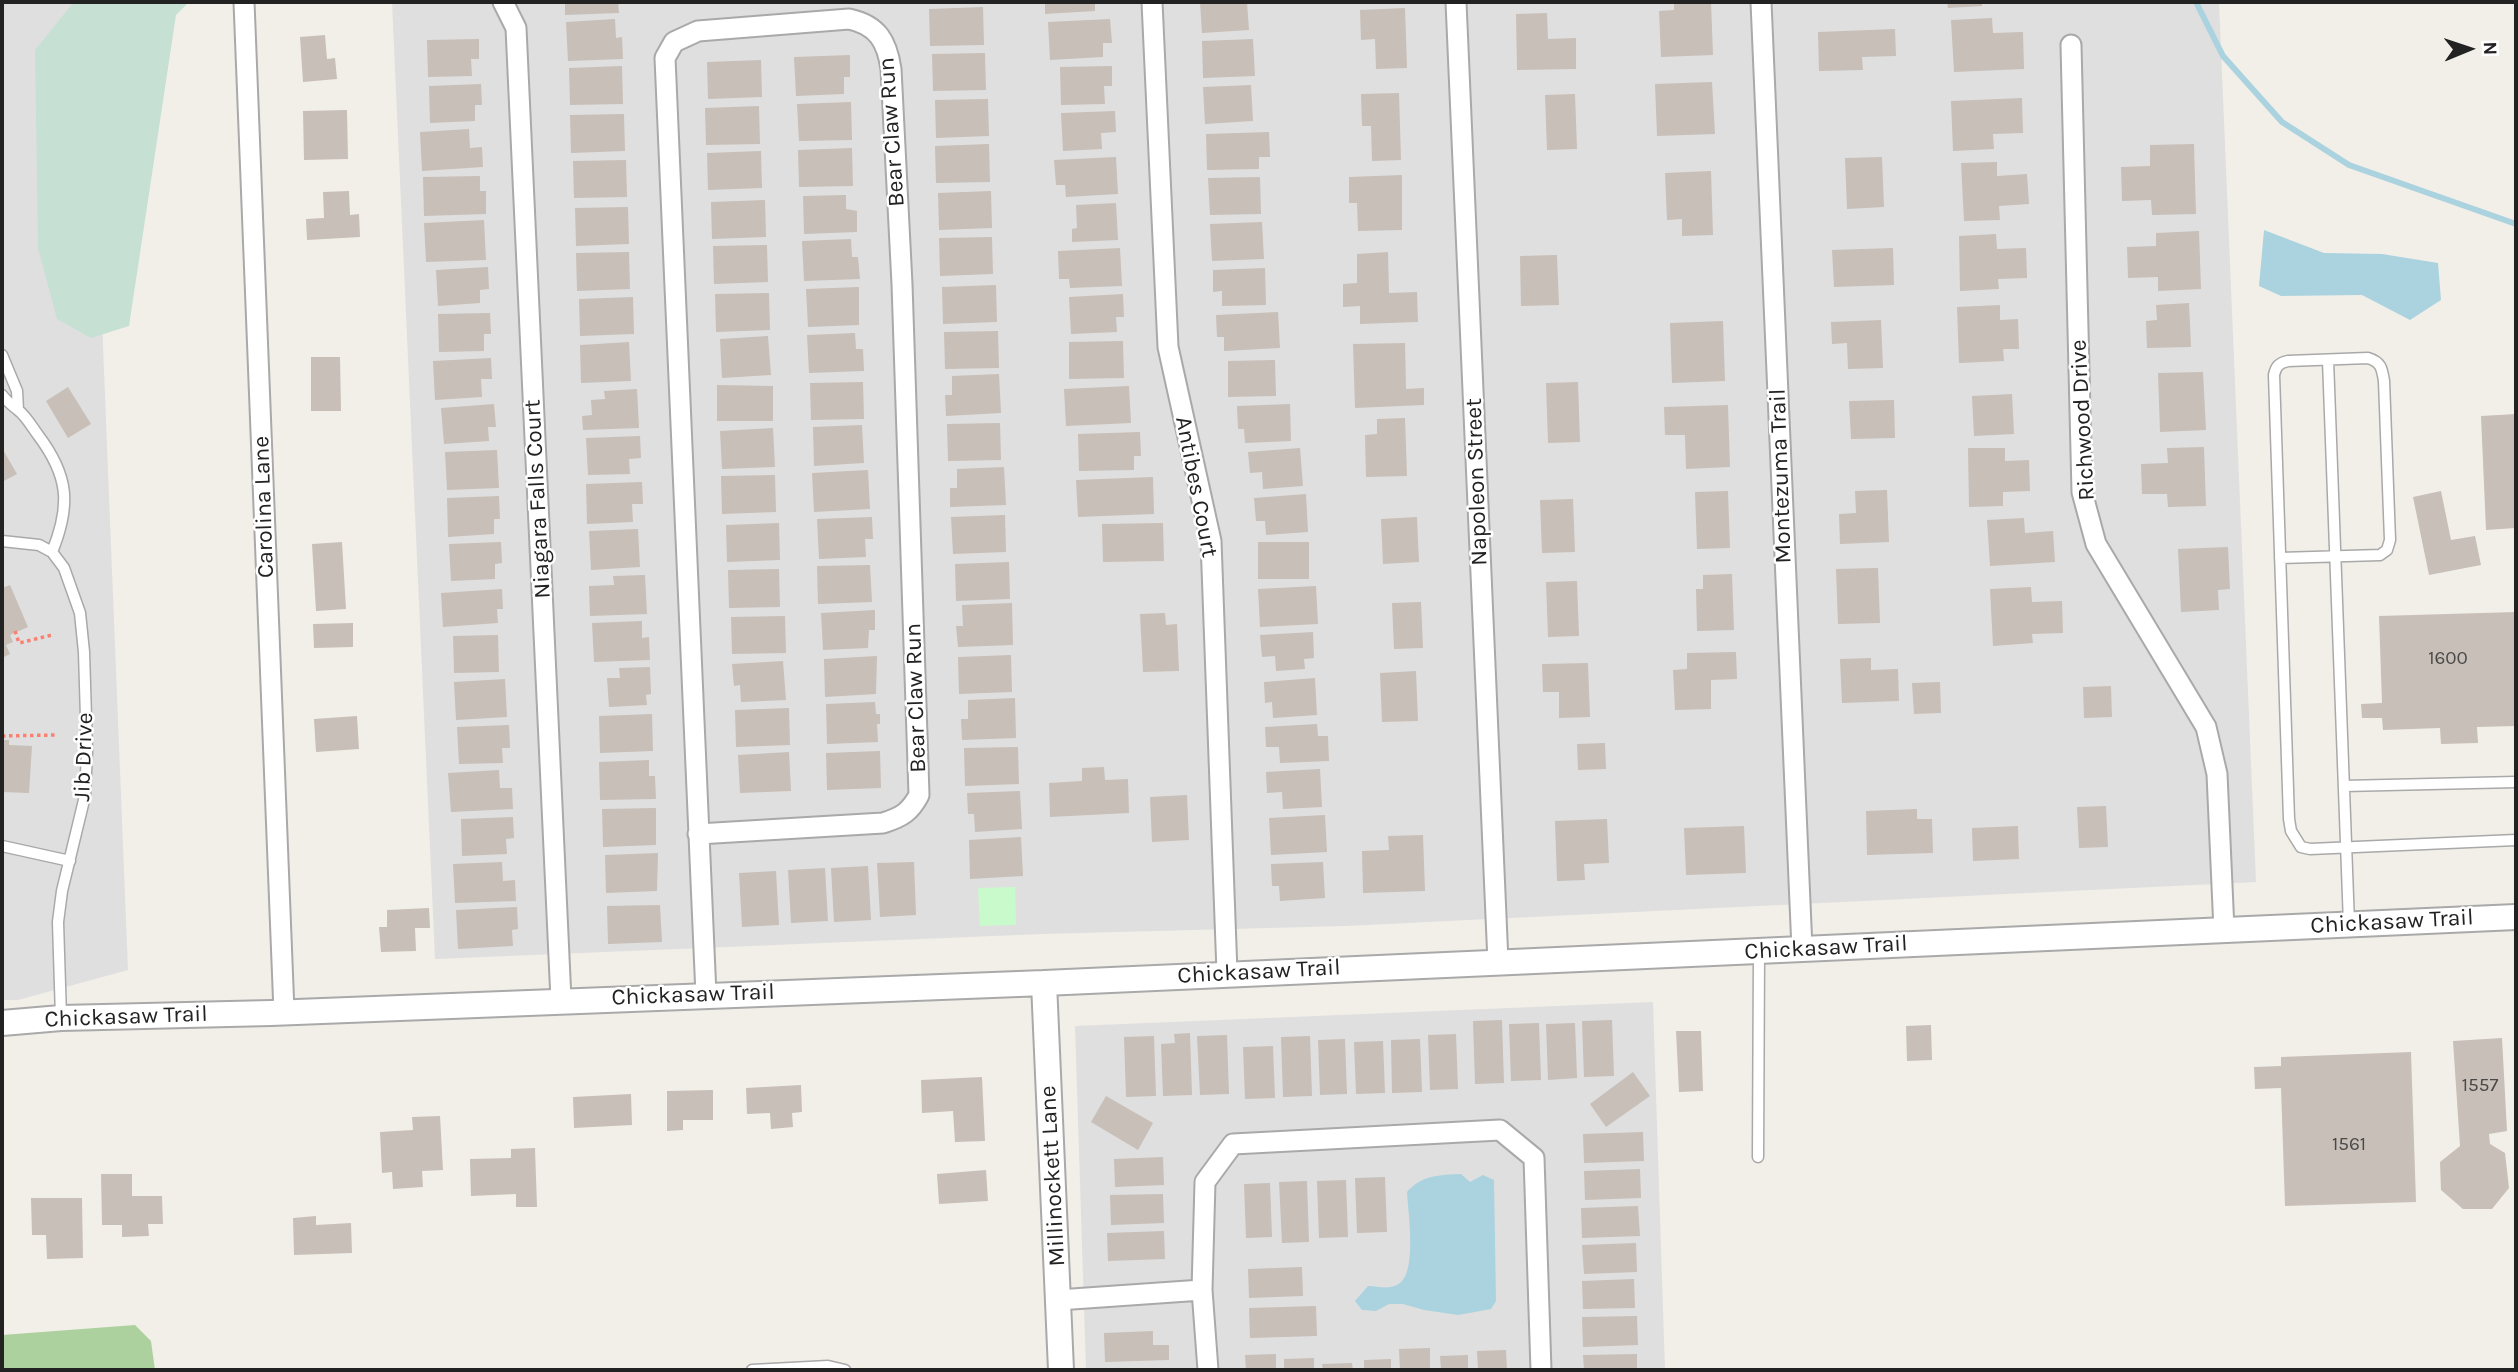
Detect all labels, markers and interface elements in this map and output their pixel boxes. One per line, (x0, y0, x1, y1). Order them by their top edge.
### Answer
north arrow (2434, 14, 2504, 84)
text: N (2479, 41, 2501, 55)
street label: Bear Claw Run (873, 56, 911, 208)
street label: Richwood Drive (2065, 339, 2101, 501)
street label: Montezuma Trail (1764, 388, 1798, 564)
street label: Napoleon Street (1460, 398, 1494, 566)
street label: Niagara Falls Court (519, 399, 557, 599)
street label: Antibes Court (1169, 414, 1223, 560)
street label: Carolina Lane (248, 436, 280, 578)
street label: Bear Claw Run (900, 623, 932, 773)
house number: 1600 (2428, 648, 2468, 670)
street label: Jib Drive (69, 712, 99, 802)
street label: Chickasaw Trail (2310, 904, 2474, 940)
street label: Chickasaw Trail (1744, 930, 1908, 966)
street label: Chickasaw Trail (1177, 954, 1341, 990)
street label: Chickasaw Trail (611, 978, 775, 1012)
street label: Chickasaw Trail (44, 1000, 208, 1034)
house number: 1557 (2462, 1075, 2498, 1097)
street label: Millinockett Lane (1034, 1085, 1072, 1267)
house number: 1561 (2332, 1134, 2366, 1156)

